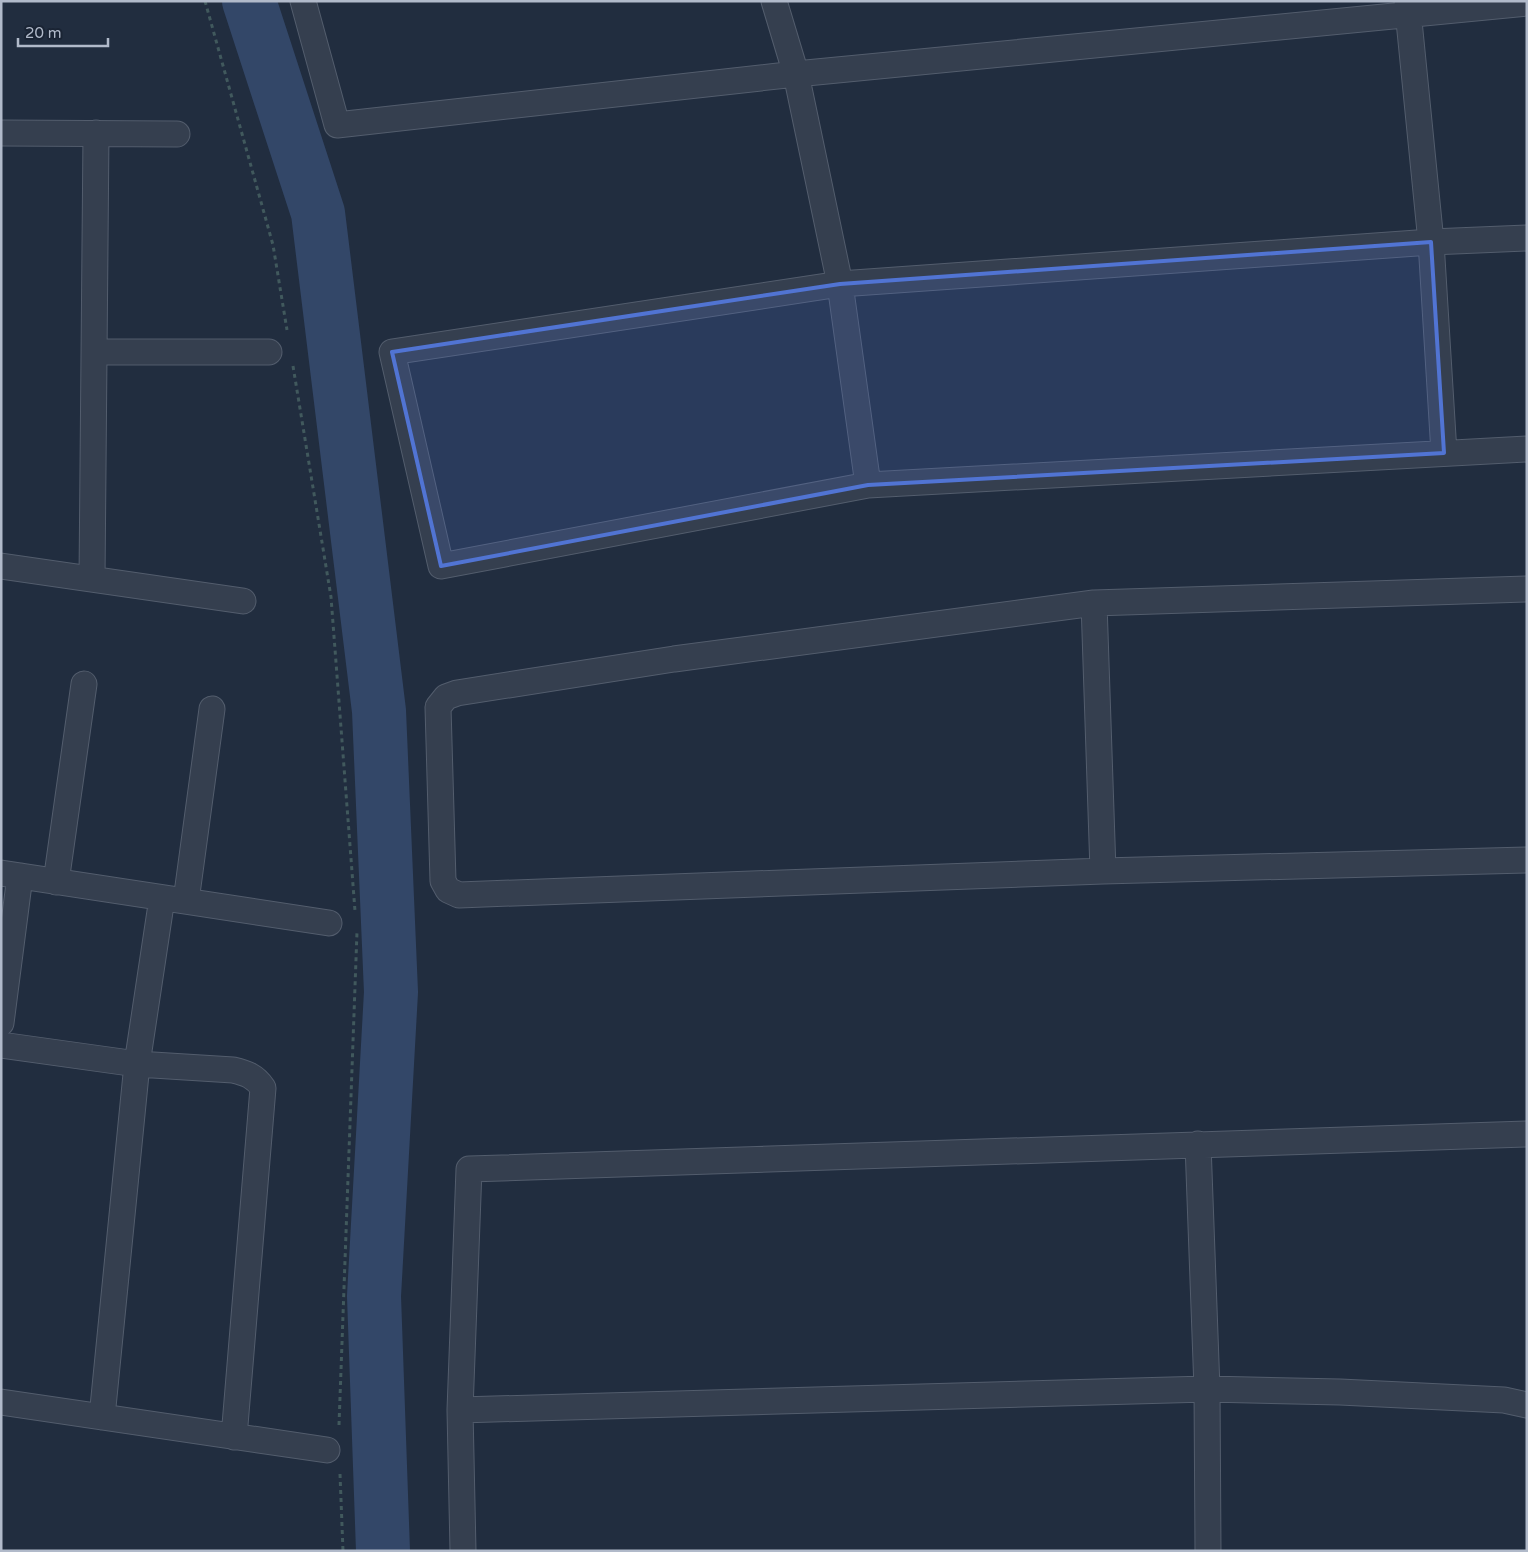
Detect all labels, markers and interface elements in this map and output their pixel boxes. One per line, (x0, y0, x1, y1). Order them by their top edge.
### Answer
scale bar (18, 15, 108, 47)
text: 20 m (25, 24, 62, 42)

